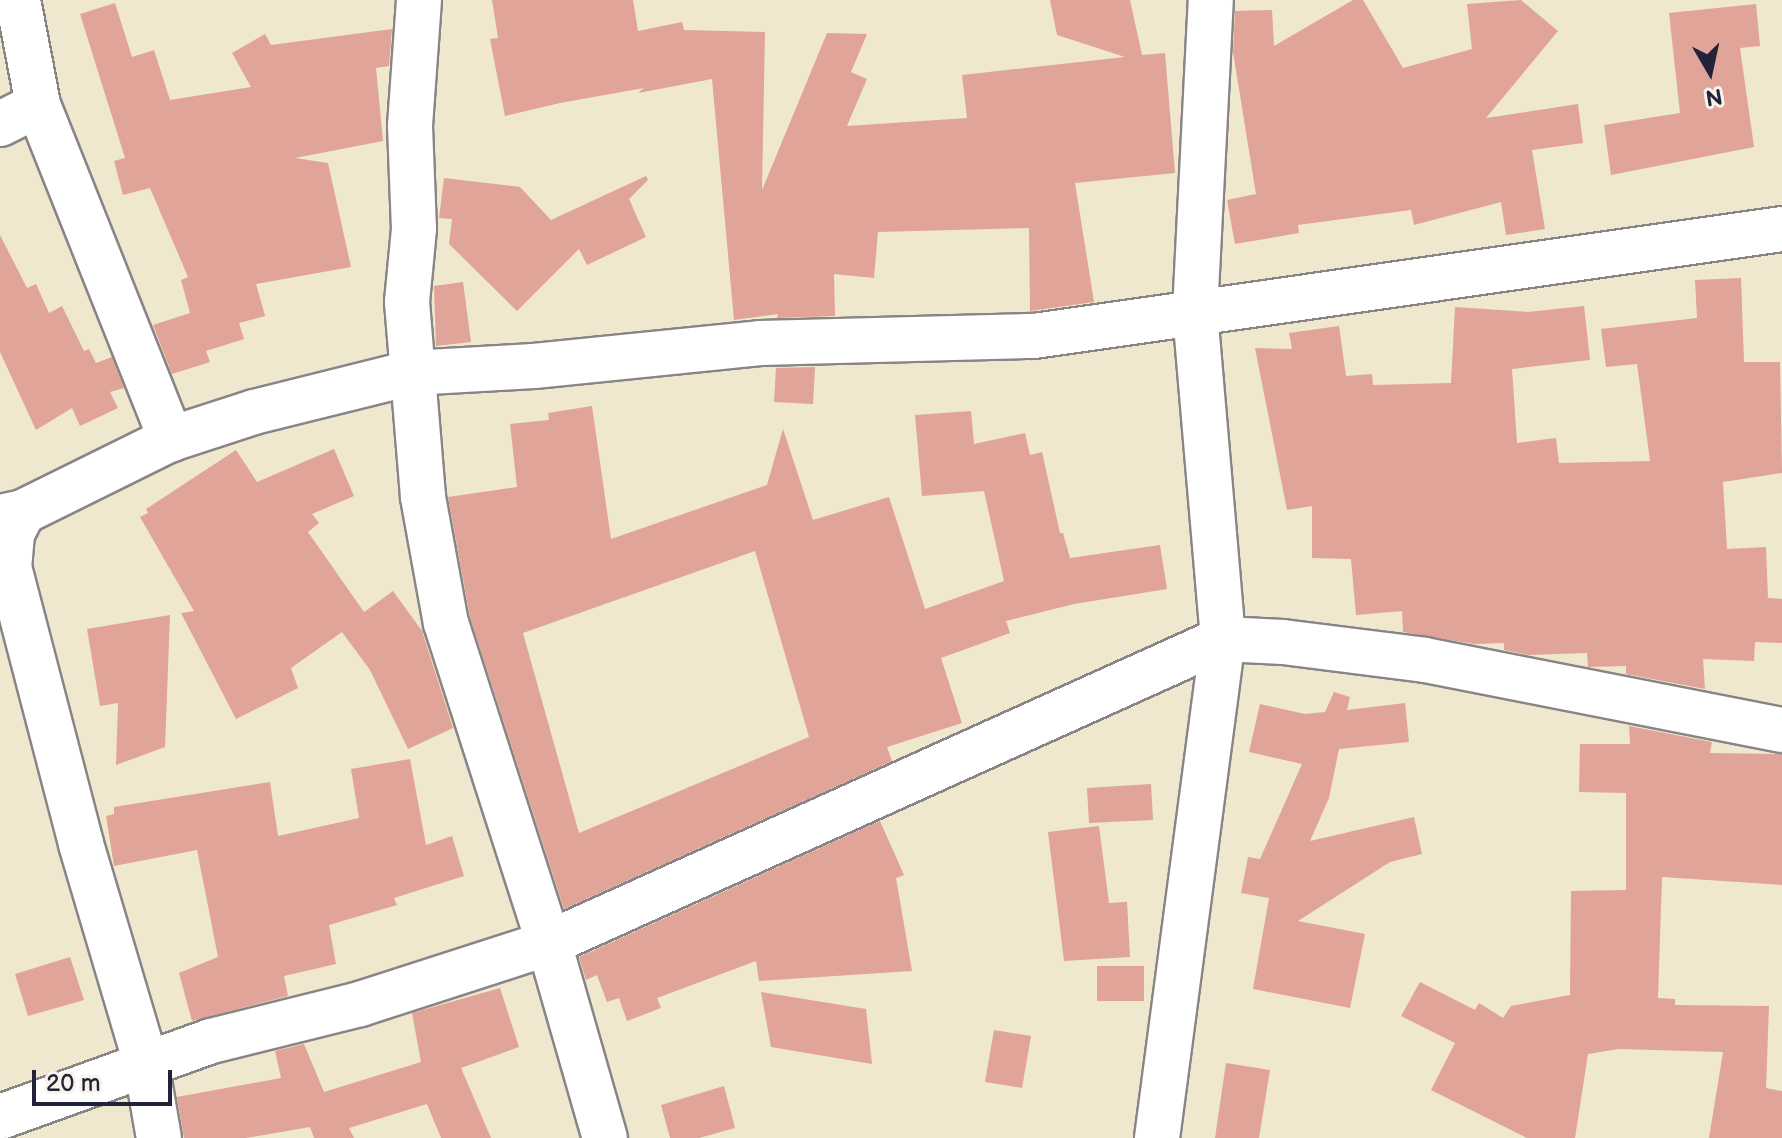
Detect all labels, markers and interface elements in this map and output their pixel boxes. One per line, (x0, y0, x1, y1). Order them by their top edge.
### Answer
north arrow (1670, 32, 1750, 112)
text: N (1704, 82, 1724, 111)
scale bar (36, 1054, 176, 1104)
text: 20 m (46, 1069, 101, 1098)

